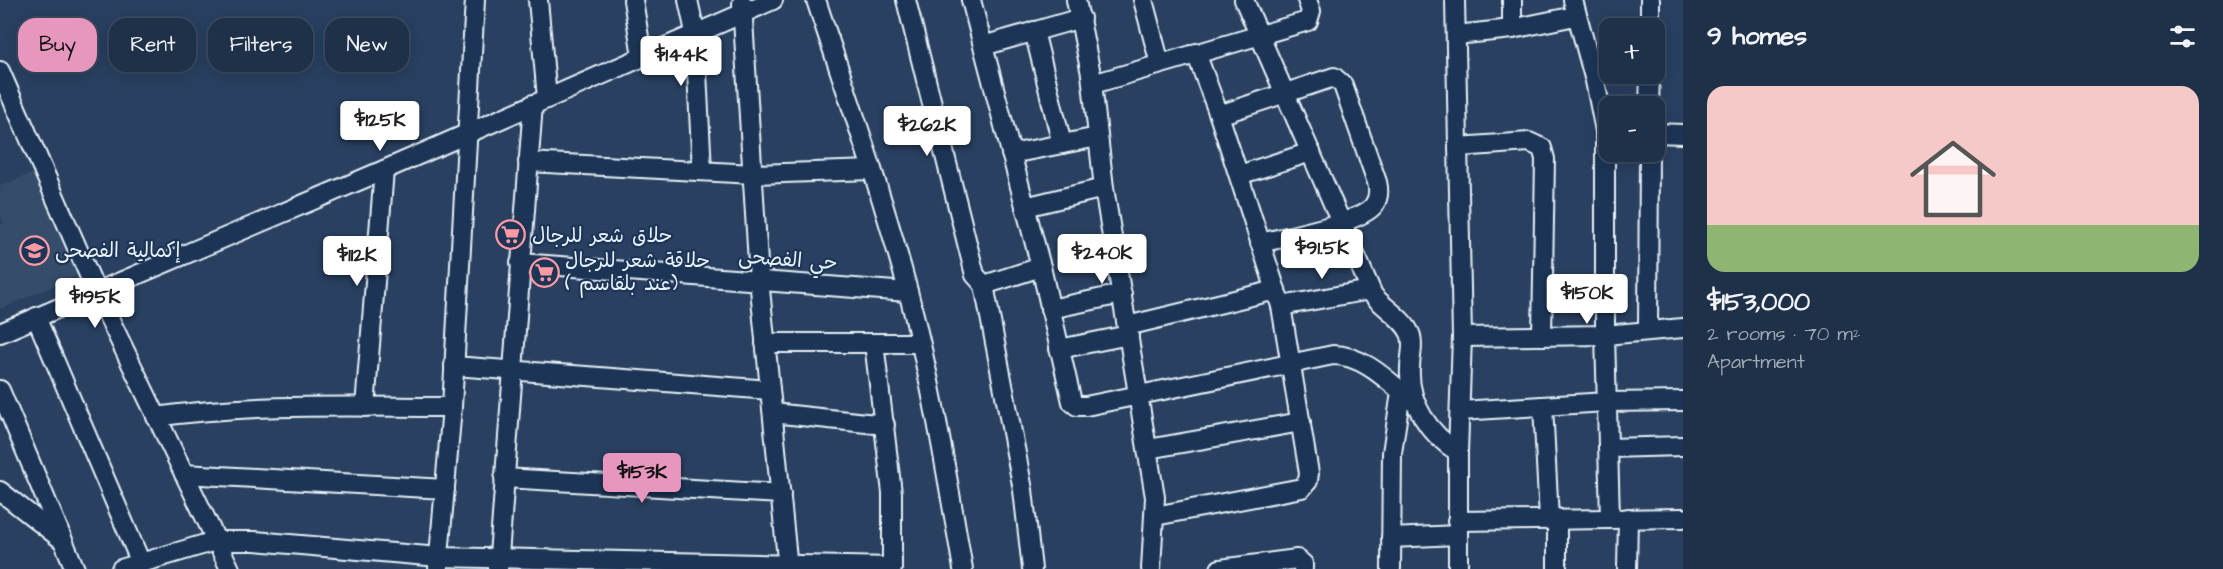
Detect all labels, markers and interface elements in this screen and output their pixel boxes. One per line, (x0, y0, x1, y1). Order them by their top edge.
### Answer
chip: Buy (18, 18, 97, 72)
chip: Rent (109, 18, 196, 72)
chip: Filters (208, 18, 313, 72)
chip: New (325, 18, 409, 72)
map controls (1599, 18, 1665, 162)
button: + (1599, 18, 1665, 84)
text: 9 homes (1707, 18, 1807, 54)
icon: filters (2166, 20, 2199, 53)
pin: $144K (639, 36, 723, 87)
text: $144K (654, 41, 708, 69)
button: − (1599, 96, 1665, 162)
pin: $125K (338, 101, 422, 152)
text: $125K (354, 106, 406, 134)
pin: $262K (885, 106, 969, 157)
text: $262K (898, 111, 956, 139)
icon: home (1899, 125, 2007, 233)
supermarket icon: حلاق شعر للرجال (495, 219, 527, 251)
place label: حلاق شعر للرجال (532, 222, 672, 250)
pin: $91.5K (1273, 229, 1371, 280)
school or university icon: إكمالية الفصحى (18, 234, 50, 266)
pin: $240K (1060, 234, 1144, 285)
text: $91.5K (1295, 234, 1349, 262)
pin: $112K (315, 236, 399, 287)
place label: إكمالية الفصحى (55, 237, 181, 265)
text: $240K (1072, 239, 1132, 267)
text: $112K (337, 241, 377, 269)
street label: حي الفصحى (737, 243, 839, 280)
place label: حلاقة شعر للرجال ( عند بلقاسم) (565, 247, 710, 298)
supermarket icon: حلاقة شعر للرجال ( عند بلقاسم) (528, 256, 560, 288)
pin: $150K (1545, 274, 1629, 325)
pin: $195K (53, 278, 137, 329)
text: $150K (1561, 279, 1613, 307)
text: $195K (69, 283, 121, 311)
text: $153,000 (1707, 284, 1810, 320)
text: 2 rooms · 70 m² (1707, 320, 1860, 348)
text: Apartment (1707, 348, 1805, 376)
pin: $153K (600, 453, 684, 504)
text: $153K (617, 458, 667, 486)

